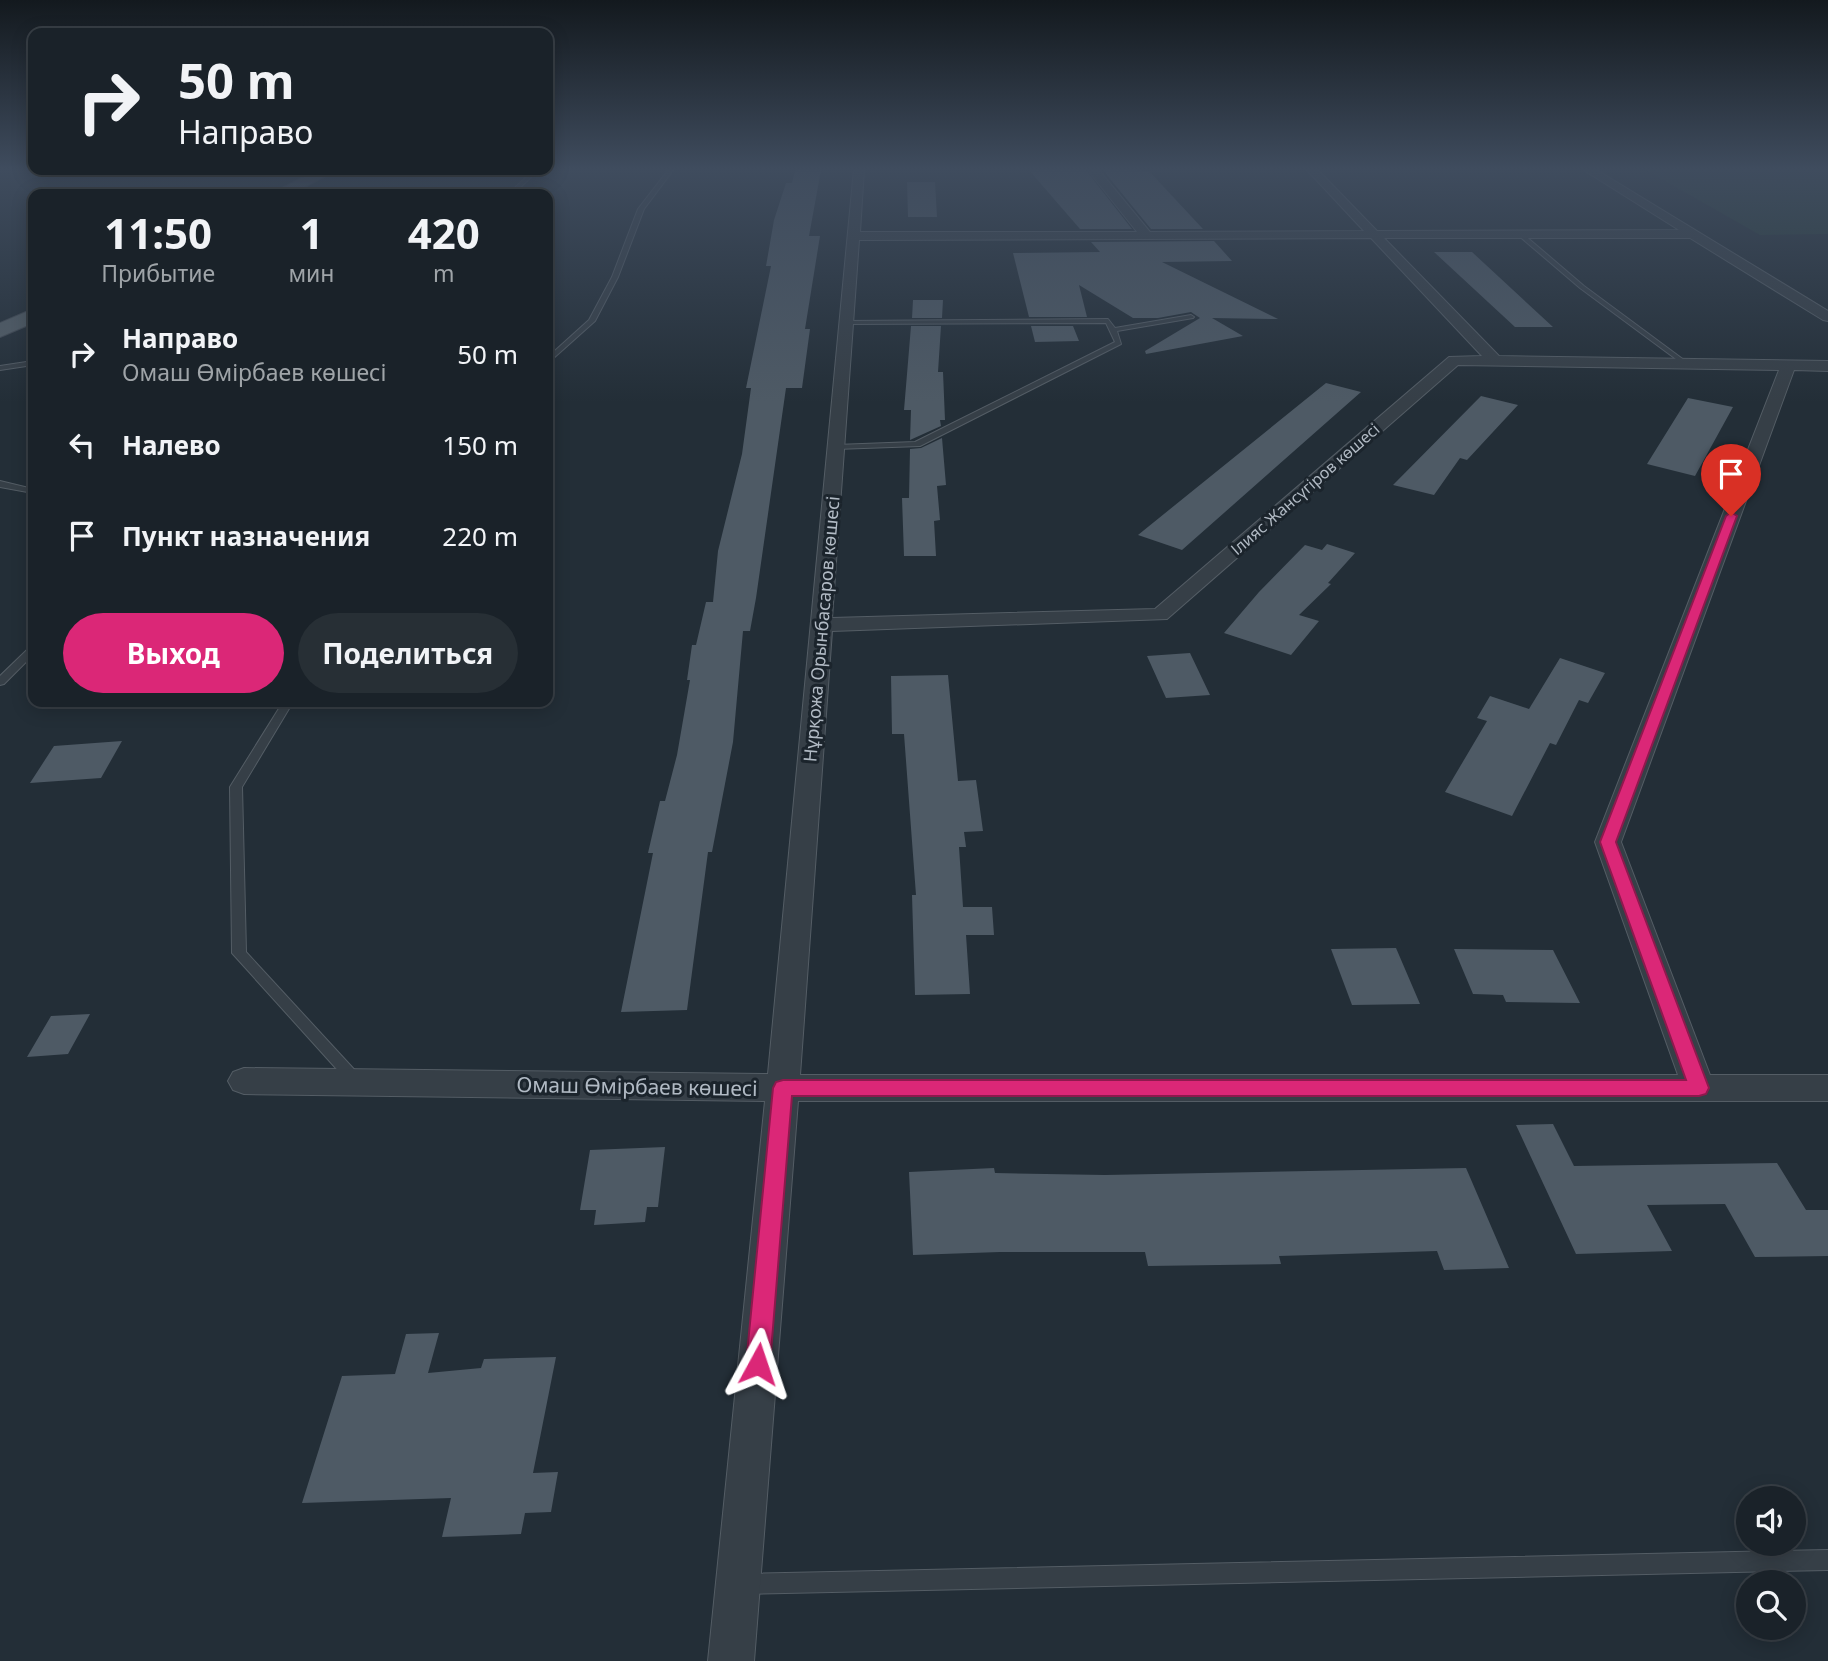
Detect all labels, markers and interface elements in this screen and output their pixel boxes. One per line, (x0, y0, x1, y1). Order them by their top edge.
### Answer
text: 50 m (178, 47, 295, 113)
icon: right (63, 56, 154, 147)
text: Направо (178, 110, 313, 153)
text: 11:50 (104, 204, 212, 261)
text: 1 (299, 204, 323, 261)
text: 420 (408, 204, 480, 261)
text: Прибытие (101, 257, 215, 289)
text: мин (288, 257, 334, 289)
text: m (433, 257, 455, 289)
text: Направо (122, 320, 238, 356)
icon: right (63, 335, 101, 373)
text: 50 m (457, 336, 518, 372)
text: Омаш Өмірбаев көшесі (122, 356, 386, 388)
street label: Ілияс Жансүгіров көшесі (1226, 418, 1384, 560)
icon: left (63, 426, 101, 464)
text: Налево (122, 427, 221, 463)
text: 150 m (442, 427, 518, 463)
pin (1701, 444, 1761, 516)
icon: arrive (1712, 455, 1750, 493)
street label: Нұрқожа Орынбасаров көшесі (797, 495, 845, 763)
icon: arrive (63, 517, 101, 555)
text: Пункт назначения (122, 518, 370, 554)
text: 220 m (442, 518, 518, 554)
button: Выход (63, 613, 284, 693)
button: Поделиться (298, 613, 518, 693)
street label: Омаш Өмірбаев көшесі (516, 1070, 758, 1102)
position arrow (721, 1327, 795, 1401)
map controls (1736, 1486, 1806, 1640)
button: sound (1736, 1486, 1806, 1556)
button: search (1736, 1570, 1806, 1640)

